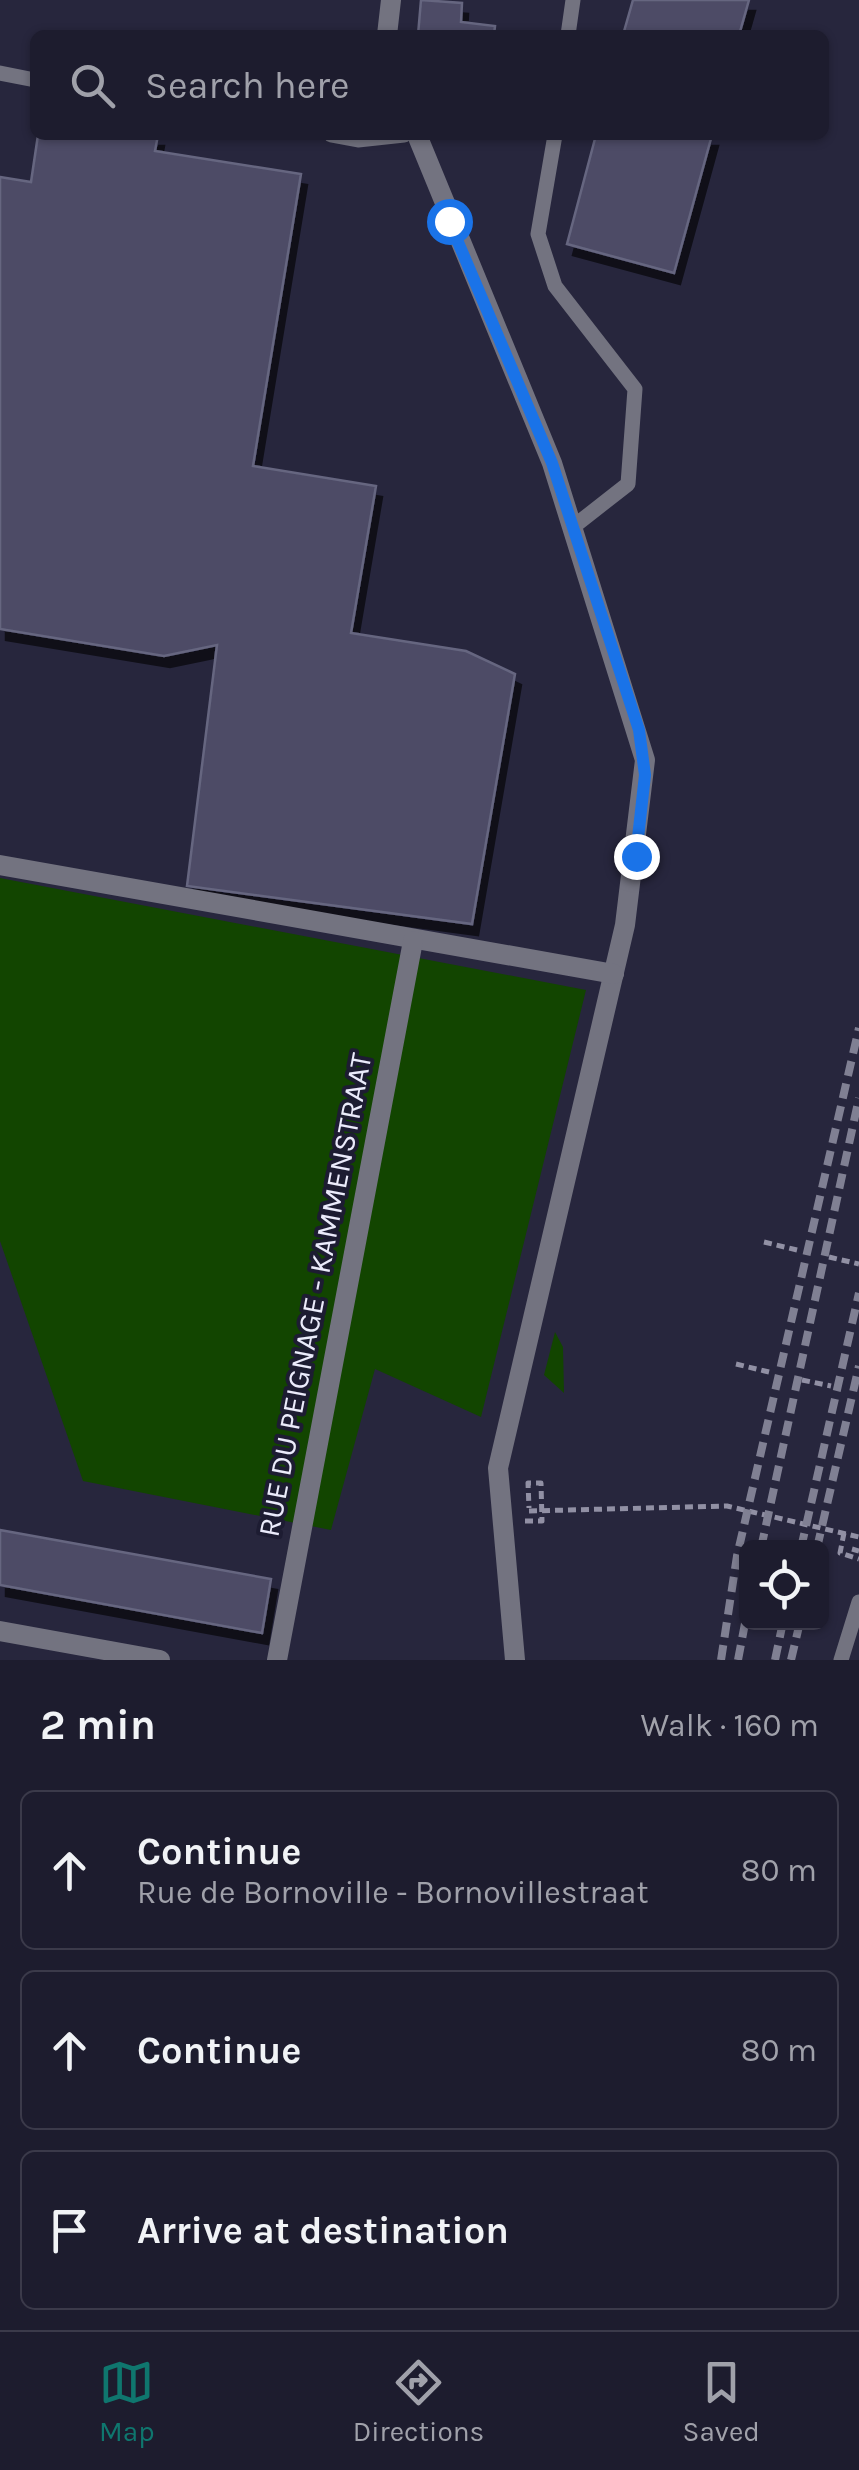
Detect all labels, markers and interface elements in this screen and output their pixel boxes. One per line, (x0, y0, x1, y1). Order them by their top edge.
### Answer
search box (30, 30, 829, 140)
icon: search (65, 58, 120, 113)
text: Search here (145, 63, 349, 108)
route start (427, 199, 473, 245)
route end (614, 834, 660, 880)
street label: RUE DU PEIGNAGE - KAMMENSTRAAT (250, 1050, 380, 1540)
map controls (739, 1540, 829, 1630)
button: locate (739, 1540, 829, 1630)
text: 2 min (40, 1700, 156, 1750)
text: Walk · 160 m (640, 1707, 819, 1744)
text: Continue (137, 1829, 301, 1874)
icon: ahead (42, 1843, 97, 1898)
text: 80 m (741, 1852, 817, 1889)
text: Rue de Bornoville - Bornovillestraat (137, 1874, 648, 1911)
icon: ahead (42, 2023, 97, 2078)
text: Continue (137, 2028, 301, 2073)
text: 80 m (741, 2032, 817, 2069)
icon: arrive (42, 2203, 97, 2258)
text: Arrive at destination (137, 2208, 509, 2253)
tab: Map (99, 2355, 155, 2448)
tab: Directions (353, 2355, 484, 2448)
tab: Saved (682, 2355, 760, 2448)

